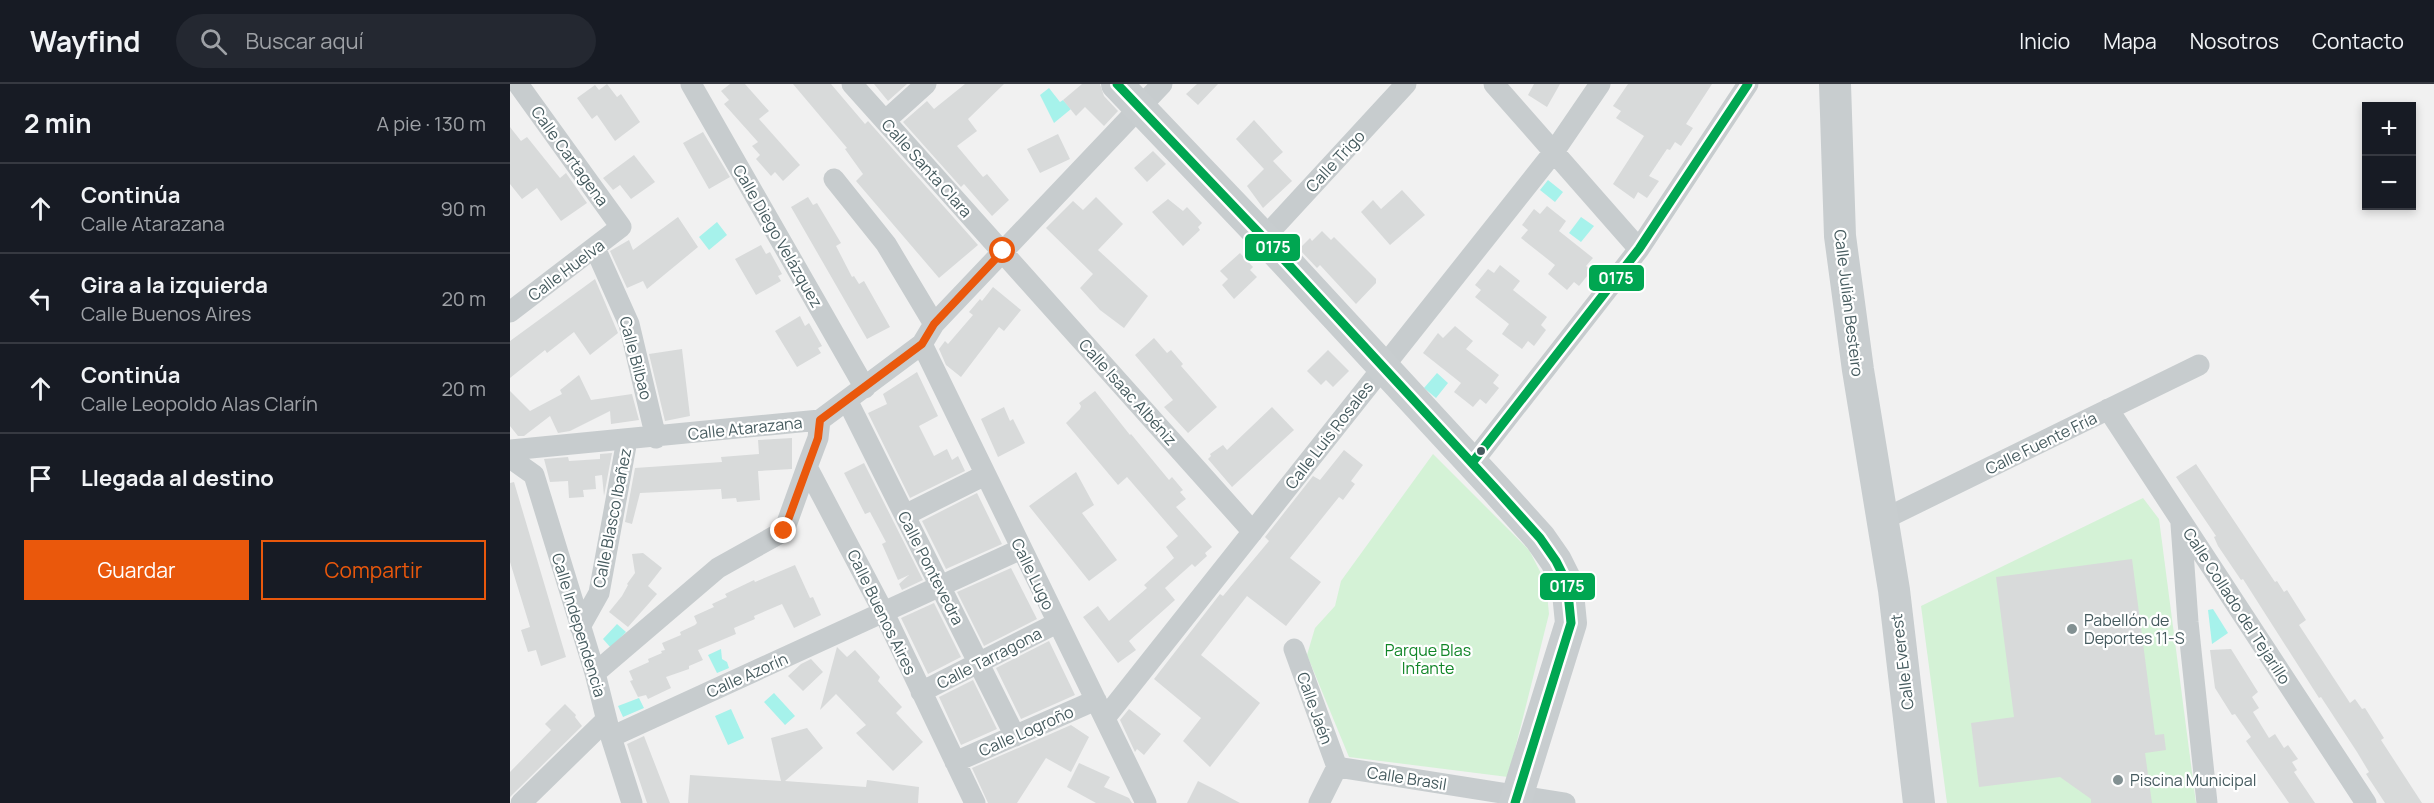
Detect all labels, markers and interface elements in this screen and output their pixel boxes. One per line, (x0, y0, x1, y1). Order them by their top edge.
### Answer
search box (176, 14, 596, 68)
text: Wayfind (30, 22, 140, 60)
icon: search (197, 25, 230, 58)
text: Buscar aquí (245, 26, 364, 56)
text: Inicio (2019, 27, 2070, 55)
text: Mapa (2103, 27, 2157, 55)
text: Nosotros (2190, 27, 2279, 55)
text: Contacto (2312, 27, 2404, 55)
street label: Calle Cartagena (526, 101, 614, 211)
map controls (2362, 102, 2416, 210)
button: + (2362, 102, 2416, 156)
text: 2 min (24, 105, 92, 141)
text: A pie · 130 m (377, 110, 486, 137)
street label: Calle Santa Clara (877, 114, 977, 222)
street label: Calle Trigo (1301, 125, 1369, 197)
button: − (2362, 156, 2416, 210)
street label: Calle Diego Velázquez (728, 160, 828, 312)
text: Continúa (81, 180, 181, 210)
icon: ahead (24, 192, 57, 225)
text: 90 m (440, 195, 486, 222)
text: Calle Atarazana (81, 210, 225, 237)
street label: Calle Julián Besteiro (1829, 228, 1869, 378)
line badge: 0175 (1244, 233, 1301, 262)
street label: Calle Huelva (523, 234, 609, 306)
text: 0175 (1255, 236, 1291, 258)
route start (989, 237, 1015, 263)
line badge: 0175 (1588, 264, 1645, 292)
text: 0175 (1598, 267, 1634, 289)
text: Gira a la izquierda (81, 270, 268, 300)
icon: left (24, 282, 57, 315)
text: 20 m (441, 285, 486, 312)
text: Calle Buenos Aires (81, 300, 252, 327)
street label: Calle Bilbao (614, 314, 658, 402)
street label: Calle Isaac Albéniz (1074, 334, 1182, 450)
text: Continúa (81, 360, 181, 390)
icon: ahead (24, 372, 57, 405)
text: 20 m (441, 375, 486, 402)
street label: Calle Luis Rosales (1280, 376, 1378, 494)
text: Calle Leopoldo Alas Clarín (81, 390, 318, 417)
street label: Calle Fuente Fría (1982, 406, 2100, 480)
street label: Calle Atarazana (687, 411, 803, 445)
unlabelled marker (1475, 445, 1487, 457)
street label: Calle Blasco Ibañez (588, 446, 636, 590)
icon: arrive (24, 462, 57, 495)
text: Llegada al destino (81, 463, 274, 493)
street label: Calle Pontevedra (893, 507, 969, 629)
route end (770, 517, 796, 543)
street label: Calle Collado del Tejarillo (2178, 523, 2296, 689)
street label: Calle Lugo (1006, 535, 1060, 613)
button: Guardar (24, 540, 249, 600)
button: Compartir (261, 540, 486, 600)
street label: Calle Buenos Aires (842, 546, 922, 678)
street label: Calle Independencia (547, 550, 611, 700)
line badge: 0175 (1539, 572, 1596, 601)
text: 0175 (1549, 575, 1585, 597)
place label: Pabellón de Deportes 11-S (2084, 609, 2185, 649)
street label: Calle Everest (1885, 613, 1919, 711)
street label: Calle Tarragona (933, 622, 1045, 694)
marker: Pabellón de Deportes 11-S (2065, 622, 2079, 636)
park label: Parque Blas Infante (1385, 639, 1471, 679)
street label: Calle Azorín (703, 647, 791, 703)
street label: Calle Jaén (1292, 669, 1338, 747)
street label: Calle Logroño (975, 700, 1077, 762)
street label: Calle Brasil (1366, 761, 1448, 795)
place label: Piscina Municipal (2130, 769, 2256, 791)
marker: Piscina Municipal (2111, 773, 2125, 787)

